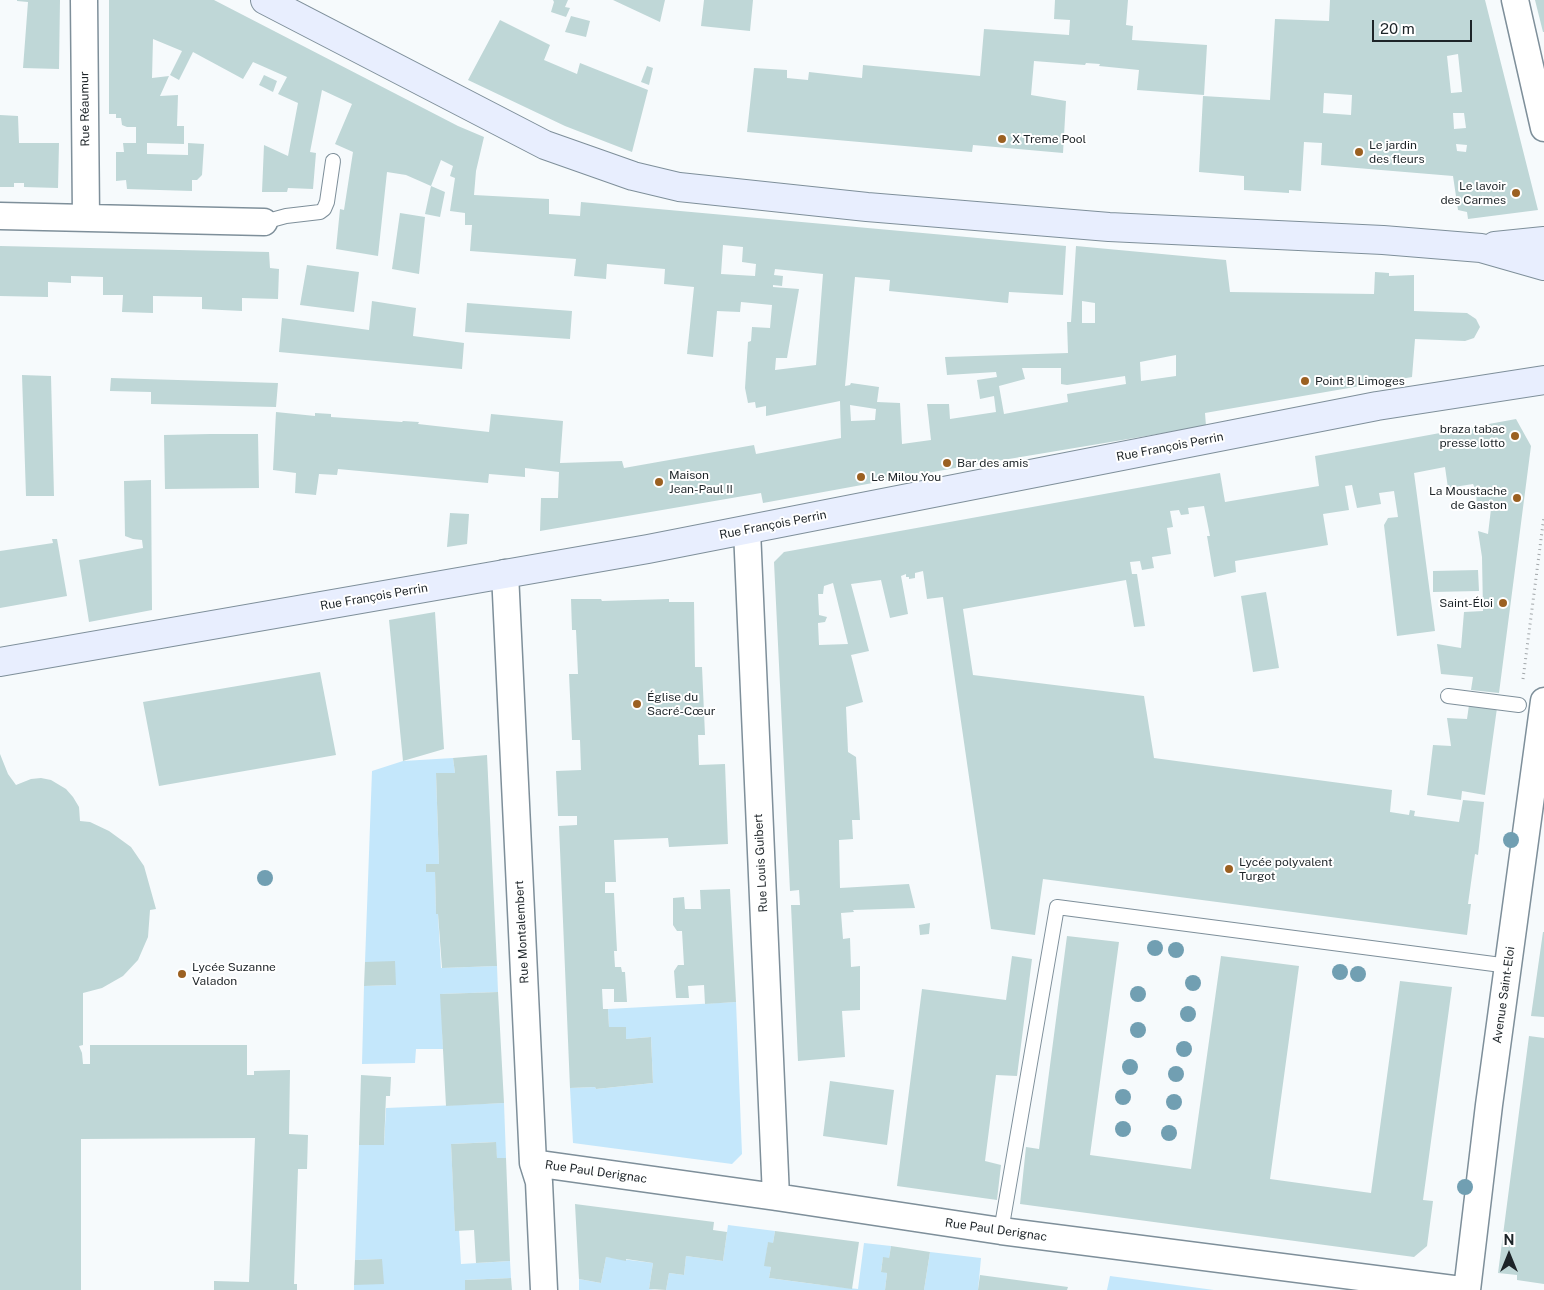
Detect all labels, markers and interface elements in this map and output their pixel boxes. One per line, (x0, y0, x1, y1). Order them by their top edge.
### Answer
scale bar (1374, 10, 1474, 42)
text: 20 m (1380, 20, 1415, 37)
street label: Rue Réaumur (77, 71, 93, 147)
place label: X Treme Pool (1012, 132, 1086, 146)
marker: X Treme Pool (996, 133, 1008, 145)
place label: Le jardin des fleurs (1369, 138, 1425, 166)
marker: Le jardin des fleurs (1353, 146, 1365, 158)
place label: Le lavoir des Carmes (1440, 179, 1506, 207)
marker: Le lavoir des Carmes (1510, 187, 1522, 199)
place label: Point B Limoges (1315, 374, 1405, 388)
marker: Point B Limoges (1299, 375, 1311, 387)
place label: braza tabac presse lotto (1439, 422, 1505, 450)
street label: Rue François Perrin (1115, 430, 1225, 464)
marker: braza tabac presse lotto (1509, 430, 1521, 442)
place label: Bar des amis (957, 456, 1028, 470)
marker: Bar des amis (941, 457, 953, 469)
place label: Maison Jean-Paul II (669, 468, 733, 496)
place label: Le Milou You (871, 470, 941, 484)
marker: Le Milou You (855, 471, 867, 483)
marker: Maison Jean-Paul II (653, 476, 665, 488)
place label: La Moustache de Gaston (1429, 484, 1507, 512)
marker: La Moustache de Gaston (1511, 492, 1523, 504)
street label: Rue François Perrin (718, 508, 828, 542)
street label: Rue François Perrin (319, 580, 429, 614)
place label: Saint-Éloi (1439, 596, 1493, 610)
marker: Saint-Éloi (1497, 597, 1509, 609)
place label: Église du Sacré-Cœur (647, 690, 715, 718)
marker: Église du Sacré-Cœur (631, 698, 643, 710)
street label: Rue Louis Guibert (751, 813, 771, 913)
place label: Lycée polyvalent Turgot (1239, 855, 1333, 883)
marker: Lycée polyvalent Turgot (1223, 863, 1235, 875)
street label: Rue Montalembert (512, 880, 532, 984)
street label: Avenue Saint-Eloi (1490, 946, 1518, 1044)
place label: Lycée Suzanne Valadon (192, 960, 276, 988)
marker: Lycée Suzanne Valadon (176, 968, 188, 980)
street label: Rue Paul Derignac (544, 1158, 648, 1186)
street label: Rue Paul Derignac (944, 1216, 1048, 1244)
north arrow (1484, 1230, 1534, 1280)
text: N (1504, 1232, 1514, 1248)

